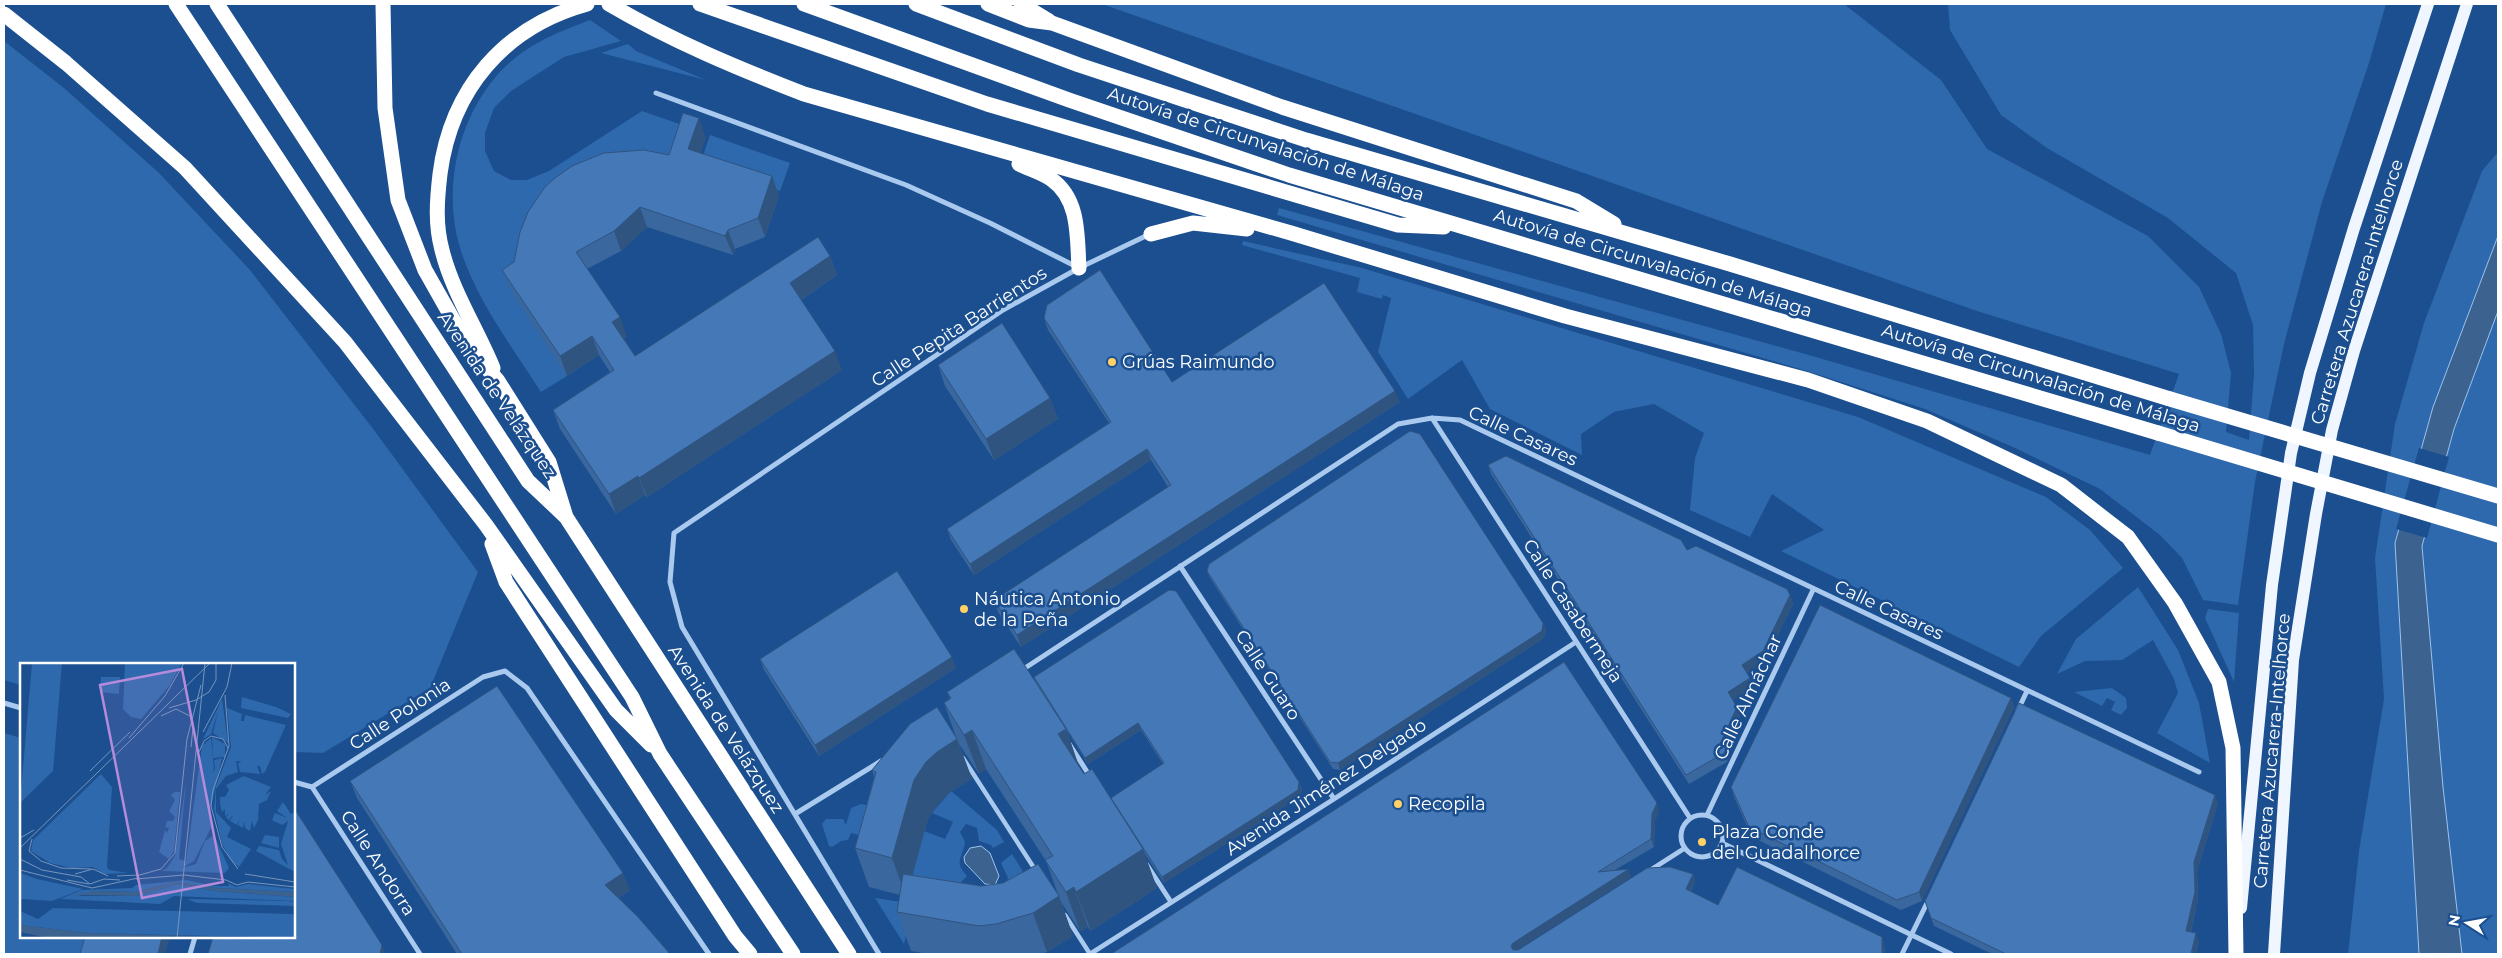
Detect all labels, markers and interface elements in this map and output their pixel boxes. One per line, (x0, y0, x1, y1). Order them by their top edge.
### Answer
street label: Autovía de Circunvalación de Málaga (1105, 82, 1427, 206)
street label: Carretera Azucarera-Intelhorce (2306, 157, 2408, 427)
street label: Autovía de Circunvalación de Málaga (1491, 204, 1815, 322)
street label: Calle Pepita Barrientos (867, 262, 1051, 392)
street label: Avenida de Velázquez (433, 307, 561, 483)
street label: Autovía de Circunvalación de Málaga (1879, 319, 2203, 437)
place label: Grúas Raimundo (1122, 351, 1275, 373)
marker: Grúas Raimundo (1106, 356, 1118, 368)
street label: Calle Casares (1465, 401, 1581, 471)
street label: Calle Casabermeja (1518, 535, 1628, 687)
street label: Calle Casares (1831, 575, 1947, 645)
place label: Náutica Antonio de la Peña (974, 588, 1121, 631)
marker: Náutica Antonio de la Peña (958, 603, 970, 615)
street label: Carretera Azucarera-Intelhorce (2249, 612, 2295, 890)
street label: Calle Guaro (1231, 626, 1305, 724)
street label: Calle Almáchar (1709, 631, 1787, 763)
street label: Avenida de Velázquez (663, 641, 789, 817)
inset map (20, 663, 295, 938)
street label: Calle Polonia (345, 673, 455, 755)
street label: Avenida Jiménez Delgado (1221, 714, 1431, 860)
place label: Recopila (1408, 793, 1486, 815)
marker: Recopila (1392, 798, 1404, 810)
street label: Calle Andorra (336, 806, 420, 920)
place label: Plaza Conde del Guadalhorce (1712, 821, 1860, 864)
marker: Plaza Conde del Guadalhorce (1696, 836, 1708, 848)
north arrow (2442, 898, 2492, 948)
text: N (2444, 913, 2464, 928)

